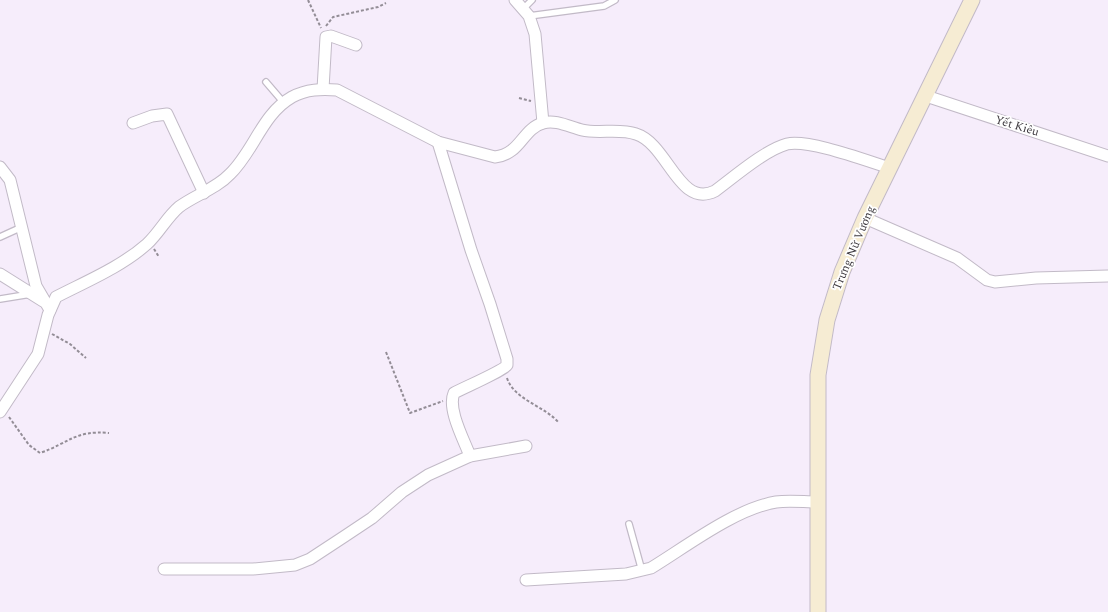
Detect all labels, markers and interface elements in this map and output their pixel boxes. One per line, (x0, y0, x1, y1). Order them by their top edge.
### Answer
street label: Yết Kiêu (992, 110, 1042, 142)
street label: Trưng Nữ Vương (828, 203, 880, 293)

